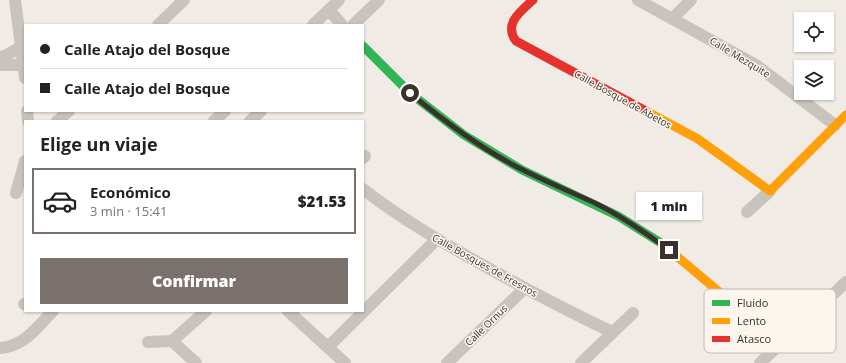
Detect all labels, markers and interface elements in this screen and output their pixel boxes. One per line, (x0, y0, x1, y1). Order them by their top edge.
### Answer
map controls (794, 12, 834, 100)
button: locate (794, 12, 834, 52)
street label: Calle Mezquite (707, 33, 773, 81)
text: Calle Atajo del Bosque (64, 39, 230, 59)
button: layers (794, 60, 834, 100)
street label: Calle Bosque de Abetos (572, 66, 675, 132)
text: Calle Atajo del Bosque (64, 78, 230, 98)
route start (401, 84, 419, 102)
text: Elige un viaje (40, 132, 158, 156)
text: Económico (90, 182, 171, 202)
icon: car (42, 183, 78, 219)
text: $21.53 (298, 191, 346, 211)
callout: 1 min (636, 192, 702, 220)
text: 1 min (651, 197, 687, 215)
text: 3 min · 15:41 (90, 202, 167, 220)
street label: Calle Bosques de Fresnos (430, 230, 540, 300)
route end (660, 241, 678, 259)
button: Confirmar (40, 258, 348, 304)
legend (704, 289, 836, 353)
text: Fluido (737, 295, 769, 310)
street label: Calle Ornus (462, 301, 510, 349)
text: Lento (737, 313, 767, 328)
text: Atasco (737, 331, 772, 346)

